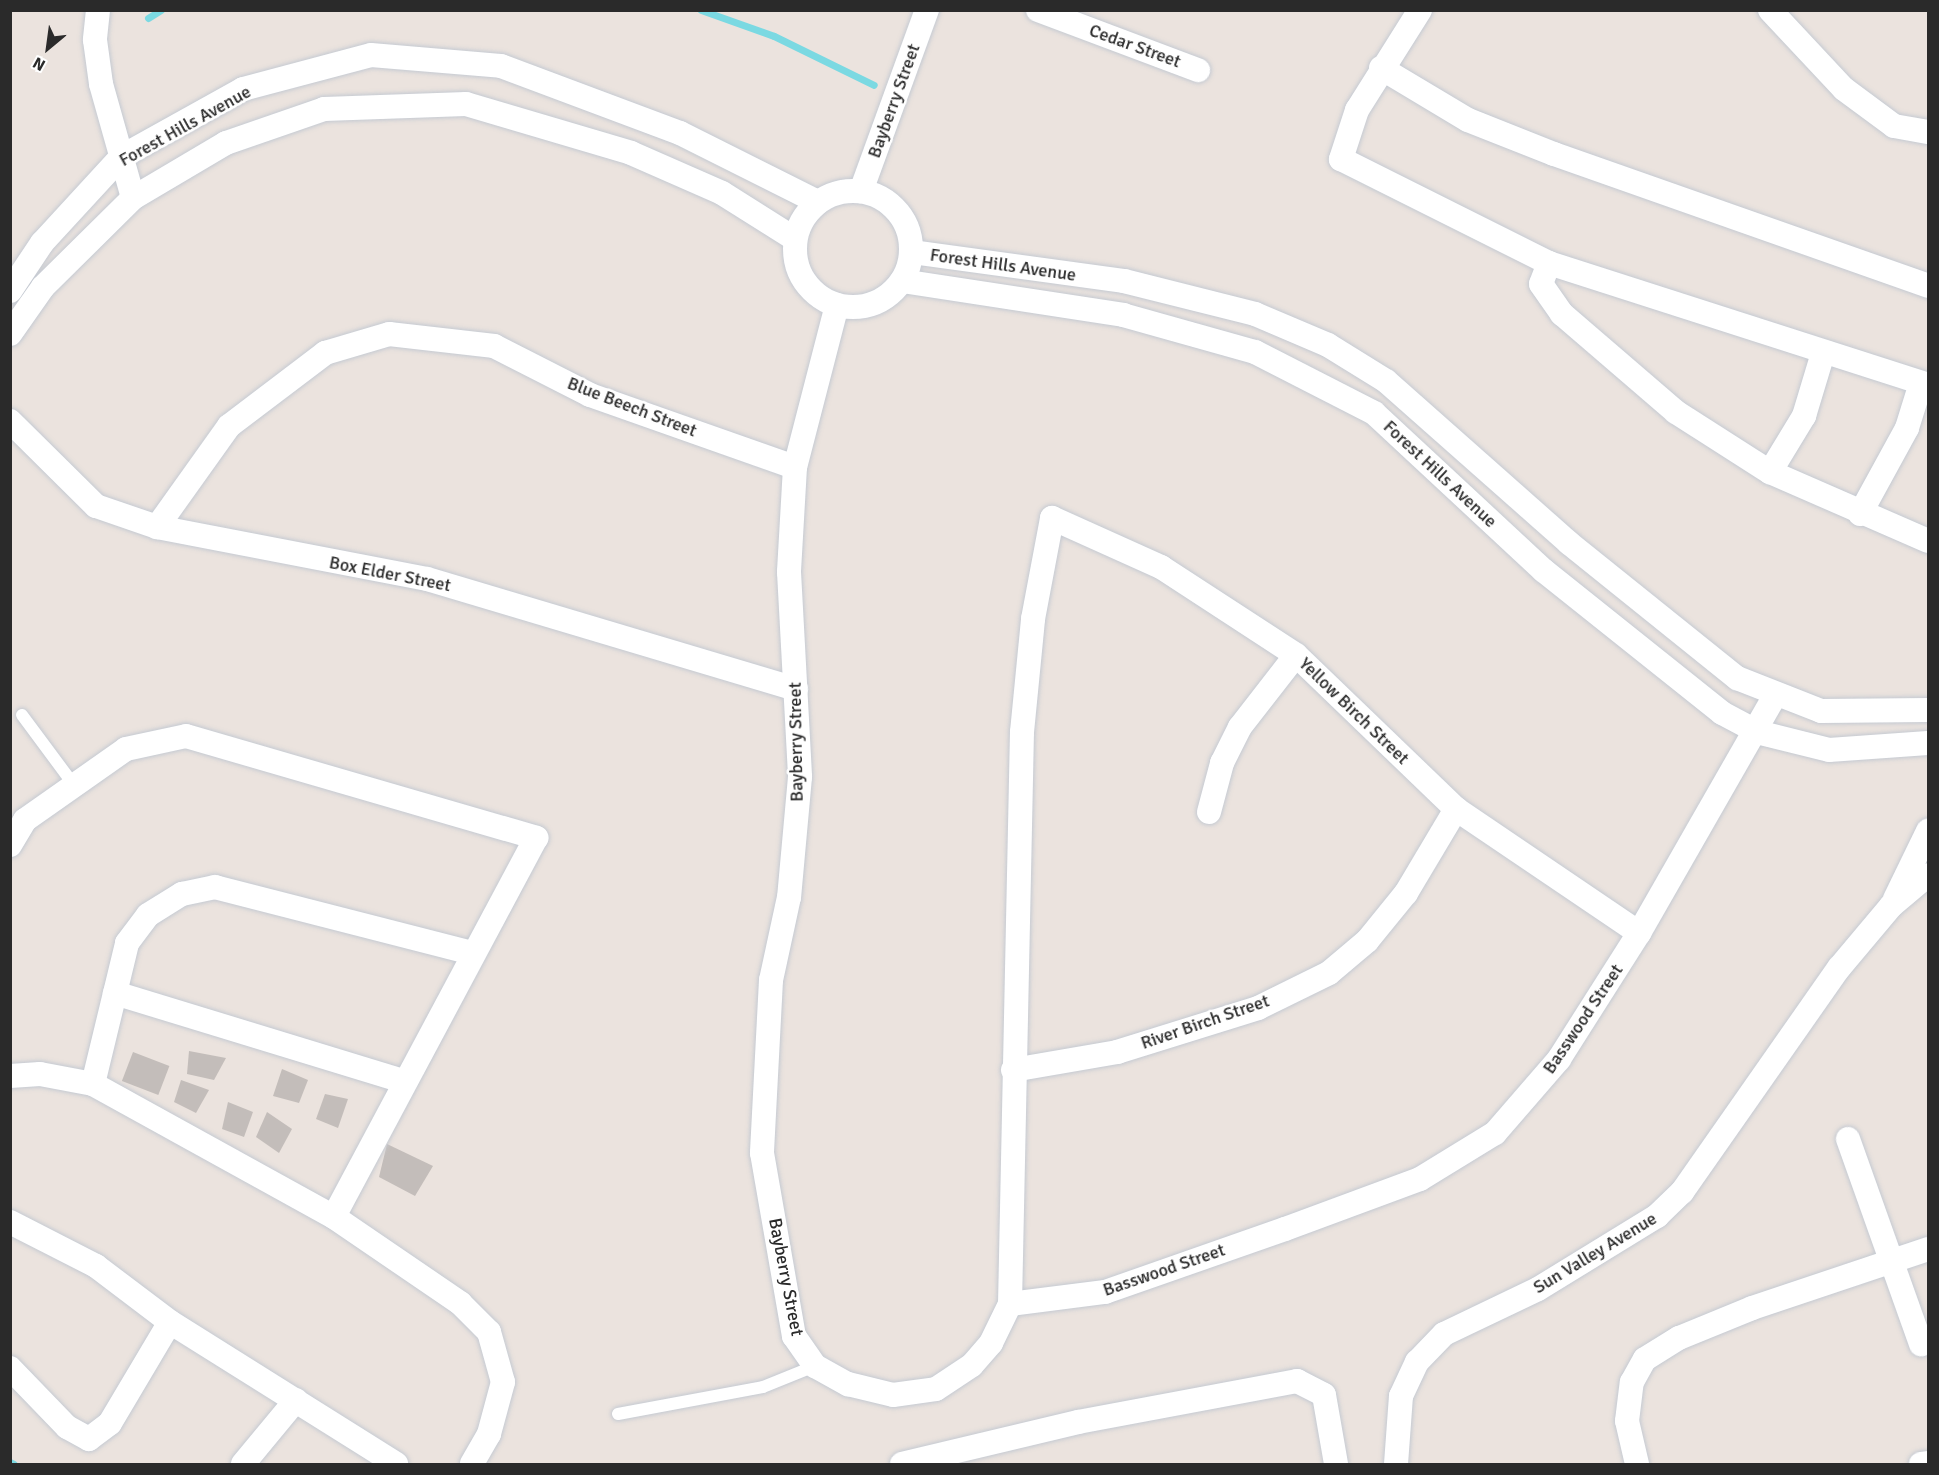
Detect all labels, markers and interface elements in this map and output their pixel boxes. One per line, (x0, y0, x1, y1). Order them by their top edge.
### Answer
north arrow (18, 18, 78, 78)
street label: Cedar Street (1086, 19, 1184, 73)
street label: Bayberry Street (863, 41, 925, 161)
text: N (30, 52, 49, 75)
street label: Forest Hills Avenue (115, 81, 255, 171)
street label: Forest Hills Avenue (929, 244, 1077, 286)
street label: Blue Beech Street (564, 372, 700, 442)
street label: Forest Hills Avenue (1379, 416, 1501, 532)
street label: Box Elder Street (327, 552, 453, 596)
street label: Yellow Birch Street (1295, 653, 1413, 769)
street label: Bayberry Street (784, 682, 808, 802)
street label: Basswood Street (1538, 960, 1628, 1078)
street label: River Birch Street (1138, 990, 1272, 1054)
street label: Sun Valley Avenue (1529, 1208, 1661, 1298)
street label: Bayberry Street (764, 1216, 808, 1338)
street label: Basswood Street (1100, 1239, 1228, 1301)

